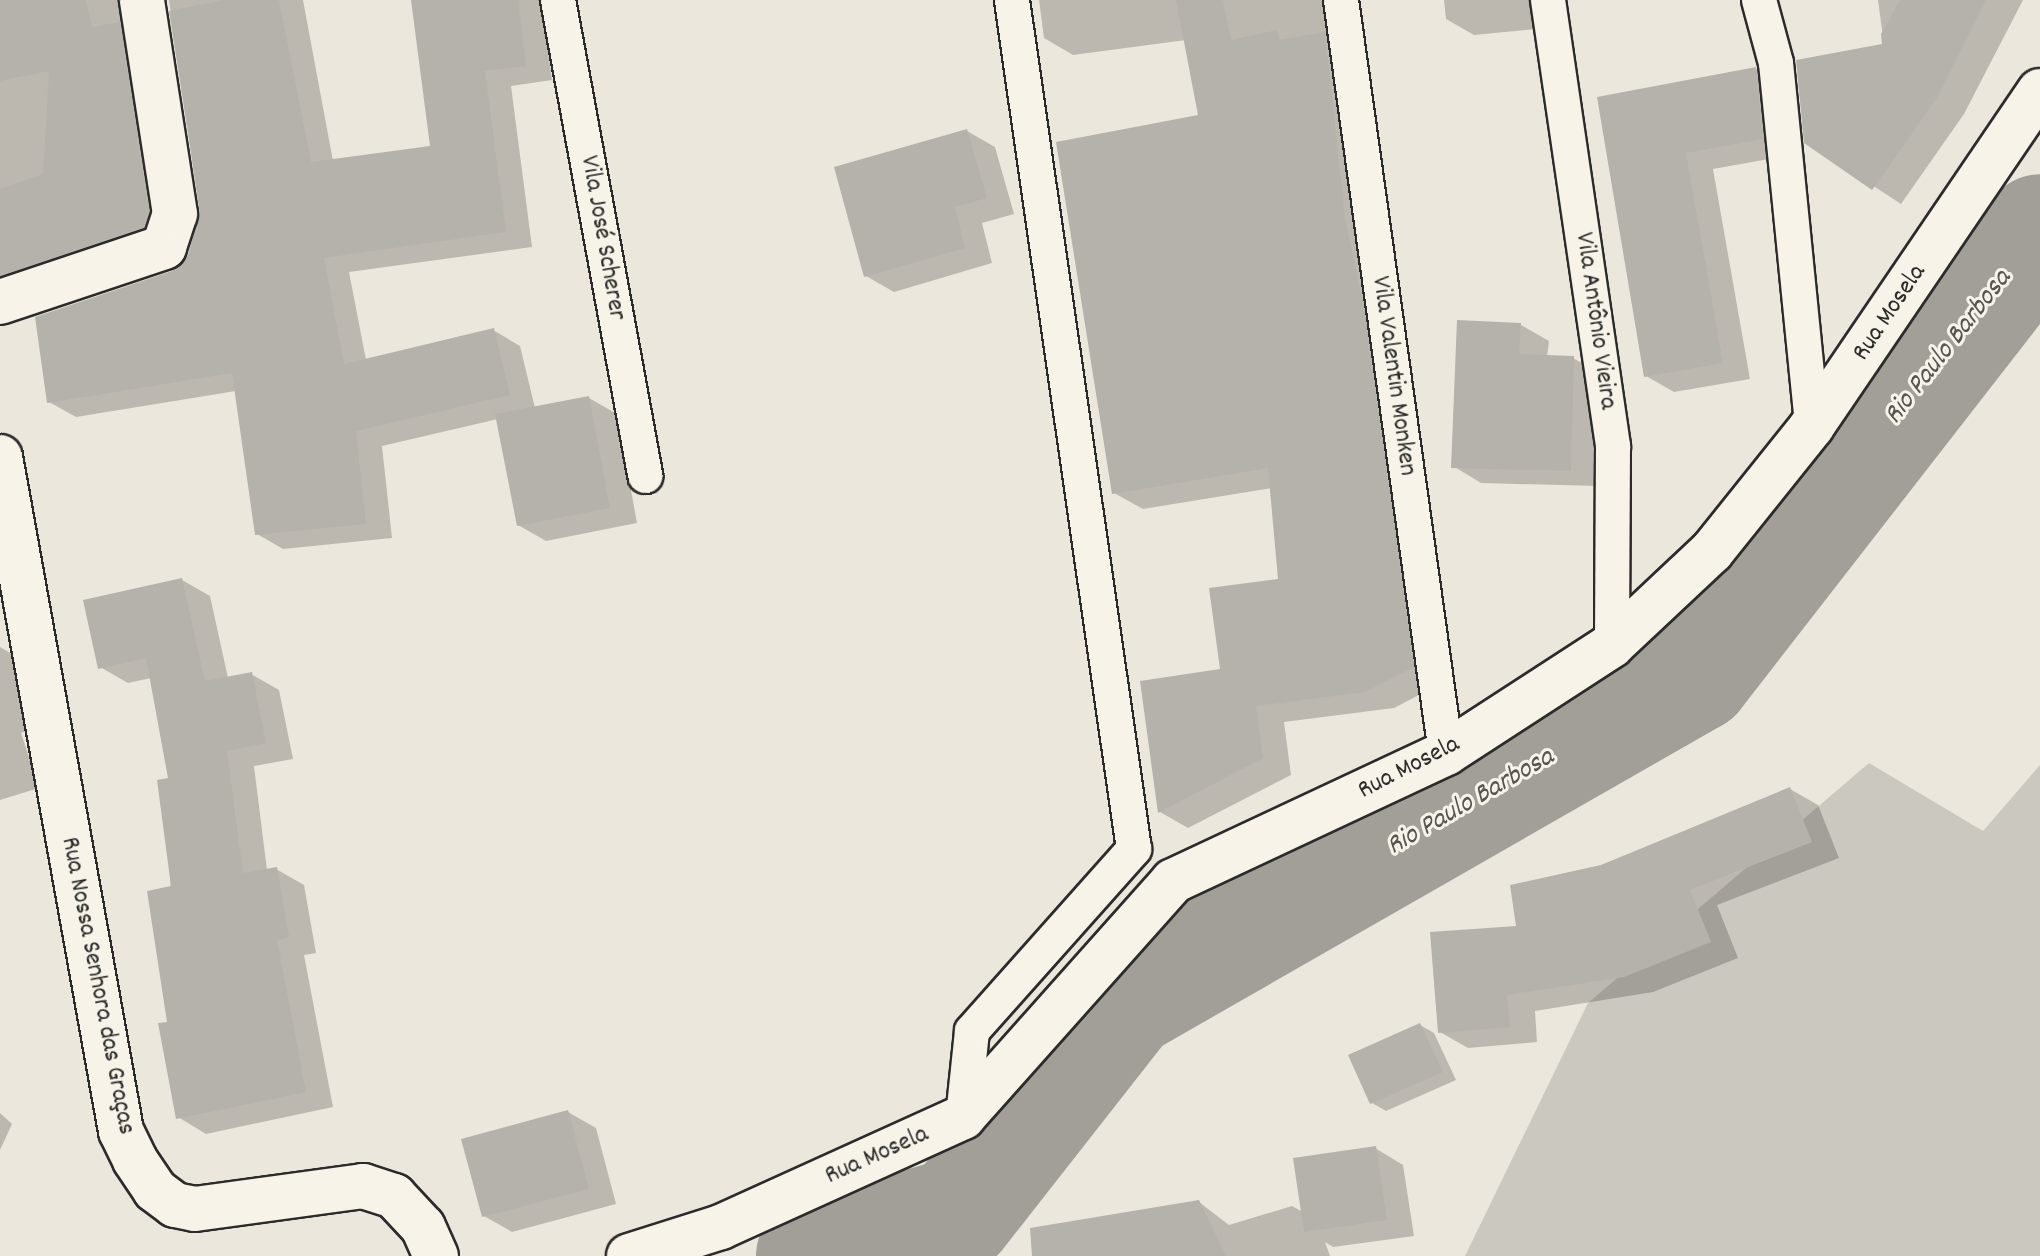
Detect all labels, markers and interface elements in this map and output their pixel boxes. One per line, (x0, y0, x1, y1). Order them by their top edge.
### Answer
street label: Vila José Scherer (572, 153, 632, 323)
street label: Vila Antônio Vieira (1567, 230, 1623, 412)
street label: Rua Mosela (1846, 259, 1934, 367)
water label: Rio Paulo Barbosa (1878, 264, 2020, 432)
street label: Vila Valentin Monken (1364, 274, 1422, 478)
street label: Rua Mosela (1353, 729, 1465, 807)
water label: Rio Paulo Barbosa (1381, 742, 1561, 864)
street label: Rua Nossa Senhora das Graças (53, 835, 141, 1137)
street label: Rua Mosela (821, 1119, 933, 1193)

